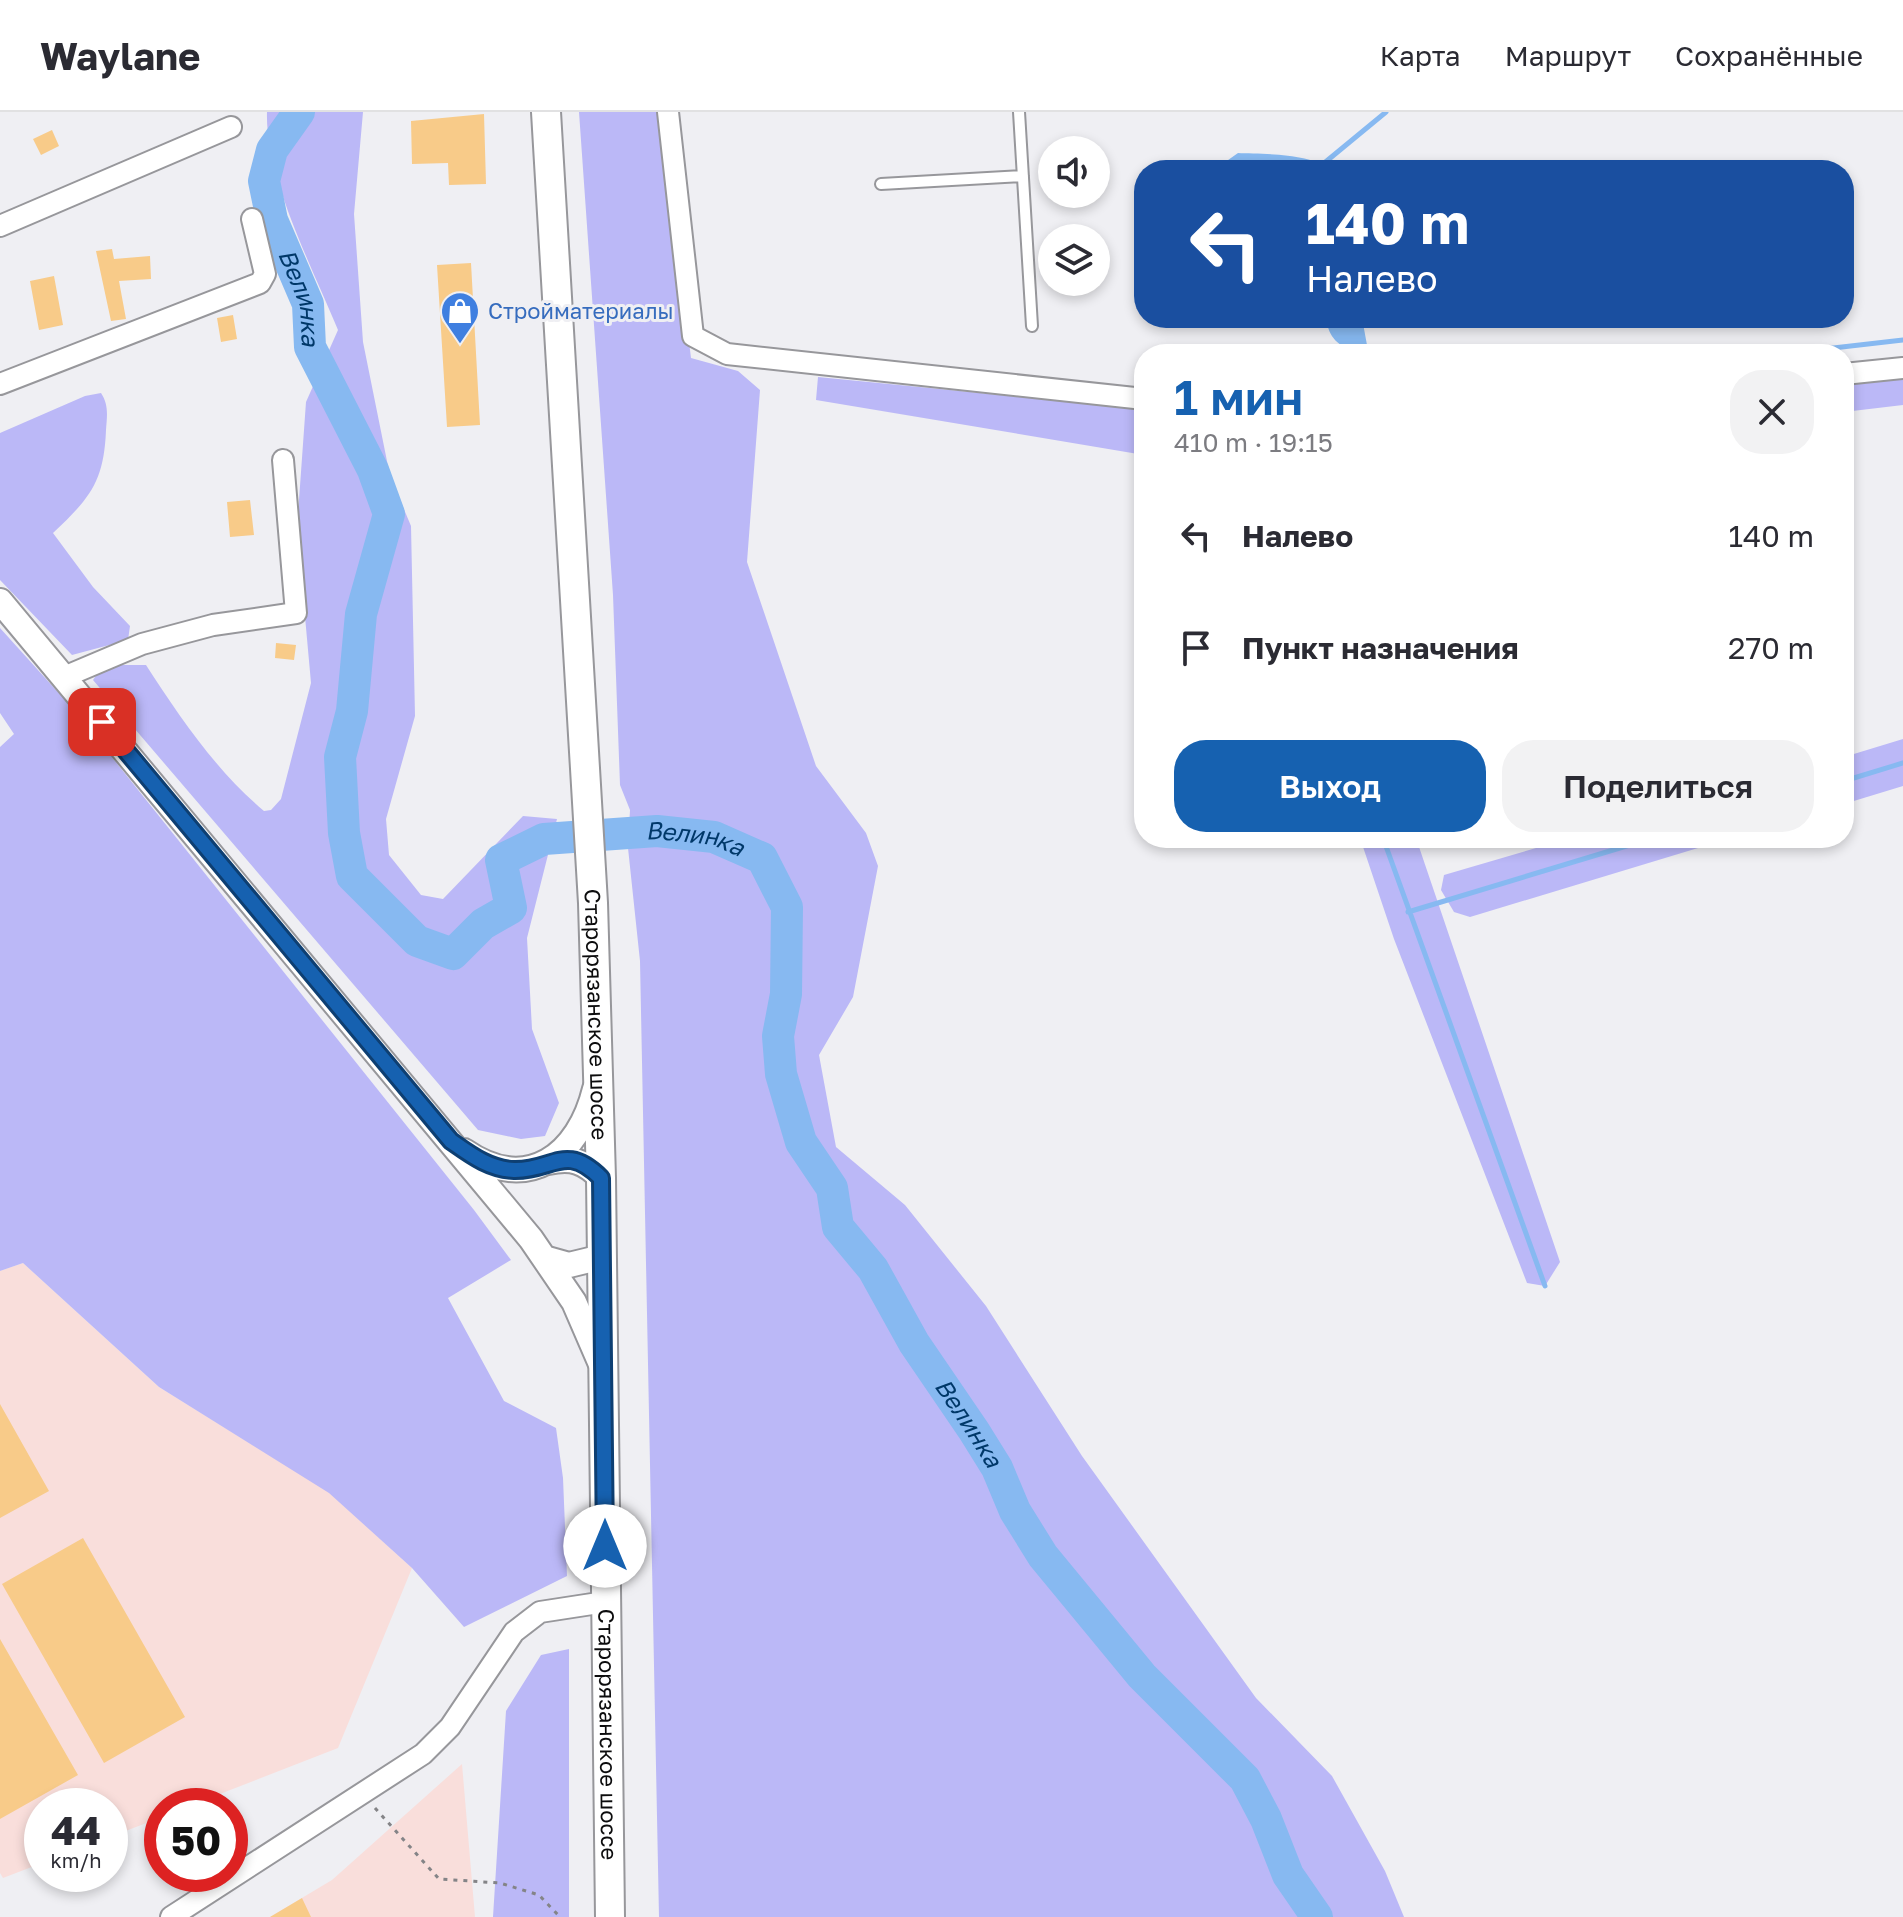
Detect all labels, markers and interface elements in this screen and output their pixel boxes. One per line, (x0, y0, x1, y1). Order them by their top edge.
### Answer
text: Waylane (40, 33, 201, 78)
text: Карта (1380, 39, 1461, 72)
text: Маршрут (1505, 39, 1631, 72)
text: Сохранённые (1675, 39, 1863, 72)
map controls (1038, 136, 1110, 296)
button: sound (1038, 136, 1110, 208)
text: 140 m (1306, 189, 1469, 256)
icon: left (1174, 192, 1278, 296)
button: layers (1038, 224, 1110, 296)
water label: Велинка (273, 244, 326, 348)
text: Налево (1306, 257, 1438, 300)
shop icon: Стройматериалы (439, 290, 481, 345)
place label: Стройматериалы (488, 297, 674, 324)
text: 1 мин (1174, 368, 1303, 426)
button: close (1730, 370, 1814, 454)
text: 410 m · 19:15 (1174, 427, 1333, 458)
icon: left (1174, 514, 1218, 558)
text: Налево (1242, 518, 1353, 554)
text: 140 m (1729, 518, 1814, 554)
icon: arrive (1174, 626, 1218, 670)
text: Пункт назначения (1242, 630, 1519, 666)
text: 270 m (1728, 630, 1814, 666)
pin (68, 688, 136, 756)
icon: arrive (80, 700, 124, 744)
button: Выход (1174, 740, 1486, 832)
button: Поделиться (1502, 740, 1814, 832)
water label: Велинка (644, 815, 750, 862)
street label: Старорязанское шоссе (579, 888, 614, 1141)
water label: Велинка (930, 1373, 1010, 1473)
position arrow (563, 1504, 647, 1588)
street label: Старорязанское шоссе (593, 1609, 623, 1860)
speed limit sign: 50 (144, 1788, 248, 1892)
text: 44 (51, 1806, 101, 1854)
text: km/h (51, 1848, 101, 1872)

